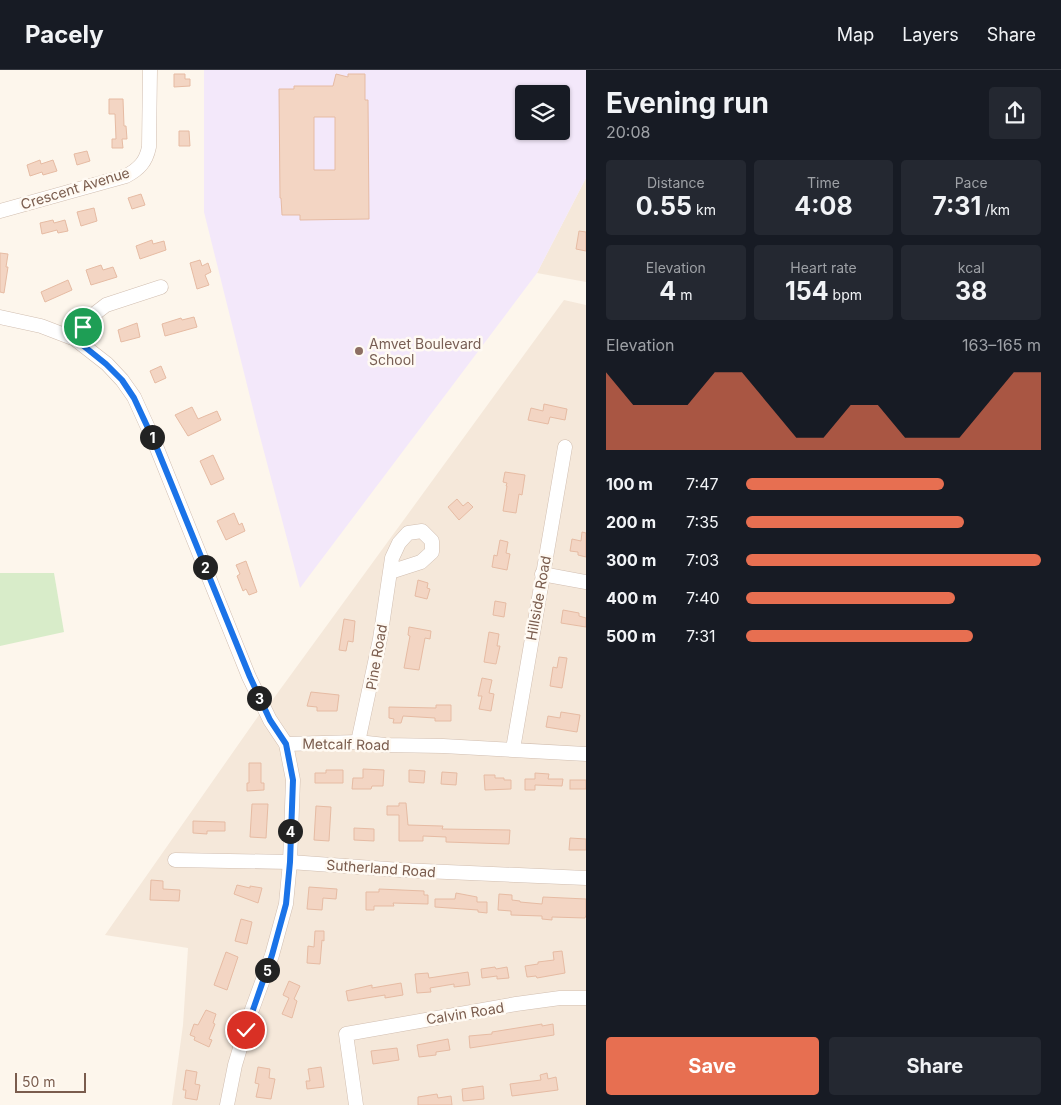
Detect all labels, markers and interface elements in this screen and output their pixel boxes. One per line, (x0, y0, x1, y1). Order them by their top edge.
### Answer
text: Pacely (25, 20, 104, 49)
text: Map (837, 24, 874, 45)
text: Layers (902, 24, 959, 45)
text: Share (987, 24, 1036, 45)
map controls (515, 85, 570, 140)
button: layers (515, 85, 570, 140)
text: Evening run (606, 86, 769, 120)
button: share (989, 87, 1041, 139)
text: 20:08 (606, 122, 650, 142)
street label: Crescent Avenue (19, 163, 131, 213)
text: Distance (647, 174, 705, 191)
text: Time (807, 174, 840, 191)
text: Pace (955, 174, 988, 191)
text: 0.55 (636, 191, 692, 221)
text: 4:08 (794, 191, 853, 221)
text: 7:31 (932, 191, 981, 221)
text: km (692, 201, 716, 218)
text: /km (981, 201, 1010, 218)
text: Elevation (646, 259, 706, 276)
text: Heart rate (790, 259, 857, 276)
text: kcal (958, 259, 985, 276)
text: 4 (659, 276, 676, 306)
text: 154 (785, 276, 829, 306)
text: 38 (955, 276, 987, 306)
text: m (676, 286, 692, 303)
text: bpm (829, 286, 862, 303)
pin (62, 306, 104, 348)
icon: arrive (69, 313, 97, 341)
place label: Amvet Boulevard School (369, 335, 481, 368)
text: Elevation (606, 335, 675, 355)
text: 163–165 m (962, 335, 1041, 355)
marker: Amvet Boulevard School (353, 345, 365, 357)
pin: 1 (140, 424, 164, 450)
text: 1 (149, 429, 156, 446)
text: 100 m (606, 474, 653, 494)
text: 7:47 (686, 474, 719, 494)
text: 200 m (606, 512, 656, 532)
text: 7:35 (686, 512, 719, 532)
text: 300 m (606, 550, 656, 570)
text: 7:03 (686, 550, 719, 570)
pin: 2 (192, 554, 218, 580)
street label: Hillside Road (522, 554, 554, 642)
text: 2 (201, 559, 210, 576)
text: 400 m (606, 588, 657, 608)
text: 7:40 (686, 588, 720, 608)
street label: Pine Road (362, 623, 390, 691)
text: 500 m (606, 626, 656, 646)
text: 7:31 (686, 626, 716, 646)
pin: 3 (246, 686, 272, 710)
text: 3 (255, 690, 264, 707)
street label: Metcalf Road (302, 735, 390, 753)
pin: 4 (278, 818, 302, 844)
text: 4 (286, 823, 295, 840)
street label: Sutherland Road (326, 856, 436, 880)
pin: 5 (254, 958, 280, 982)
text: 5 (263, 962, 272, 979)
street label: Calvin Road (425, 998, 505, 1028)
pin (225, 1009, 267, 1051)
icon: check (232, 1016, 260, 1044)
button: Save (606, 1037, 819, 1095)
button: Share (829, 1037, 1041, 1095)
scale bar (15, 1070, 86, 1093)
text: 50 m (22, 1073, 56, 1090)

